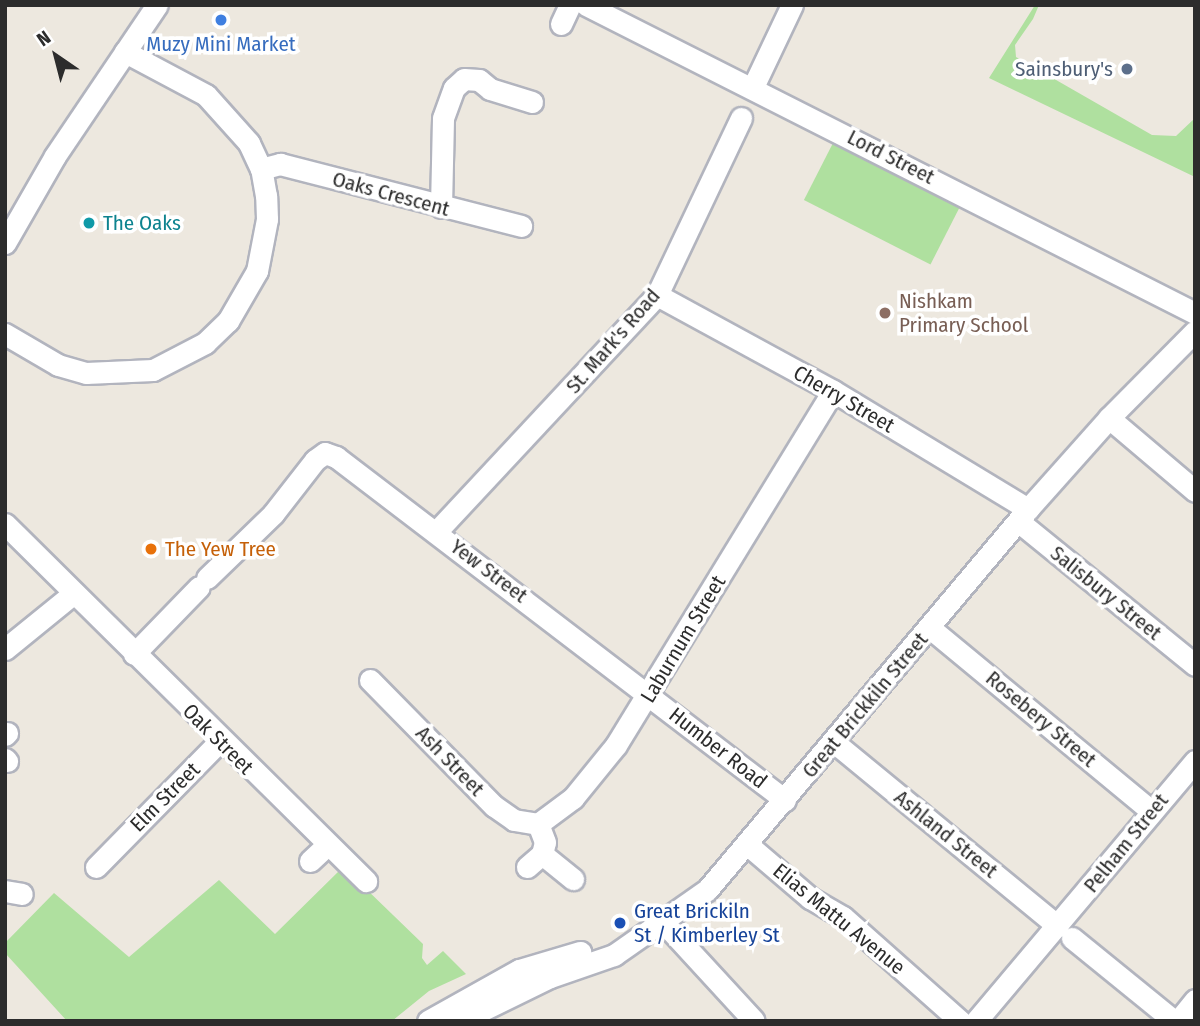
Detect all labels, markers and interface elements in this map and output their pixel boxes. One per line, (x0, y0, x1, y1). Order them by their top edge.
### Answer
marker: Muzy Mini Market (213, 12, 229, 28)
north arrow (21, 21, 91, 91)
text: N (32, 26, 55, 51)
place label: Muzy Mini Market (146, 31, 296, 57)
place label: Sainsbury's (1015, 56, 1113, 82)
marker: Sainsbury's (1119, 61, 1135, 77)
street label: Lord Street (843, 124, 939, 190)
street label: Oaks Crescent (330, 166, 452, 222)
place label: The Oaks (103, 210, 181, 236)
marker: The Oaks (81, 215, 97, 231)
street label: St. Mark's Road (561, 283, 665, 399)
place label: Nishkam Primary School (899, 288, 1028, 338)
marker: Nishkam Primary School (877, 305, 893, 321)
street label: Cherry Street (789, 360, 899, 438)
street label: Yew Street (446, 534, 532, 608)
place label: The Yew Tree (165, 536, 276, 562)
marker: The Yew Tree (143, 541, 159, 557)
street label: Salisbury Street (1045, 541, 1167, 645)
street label: Laburnum Street (635, 571, 731, 707)
street label: Great Brickkiln Street (797, 627, 933, 783)
street label: Rosebery Street (981, 666, 1101, 772)
street label: Oak Street (177, 698, 259, 780)
street label: Humber Road (664, 702, 772, 794)
street label: Ash Street (410, 721, 490, 801)
street label: Elm Street (125, 757, 205, 837)
street label: Ashland Street (889, 785, 1003, 883)
street label: Pelham Street (1078, 788, 1174, 898)
street label: Elias Mattu Avenue (768, 858, 910, 980)
place label: Great Brickiln St / Kimberley St (634, 898, 780, 948)
marker: Great Brickiln St / Kimberley St (612, 915, 628, 931)

